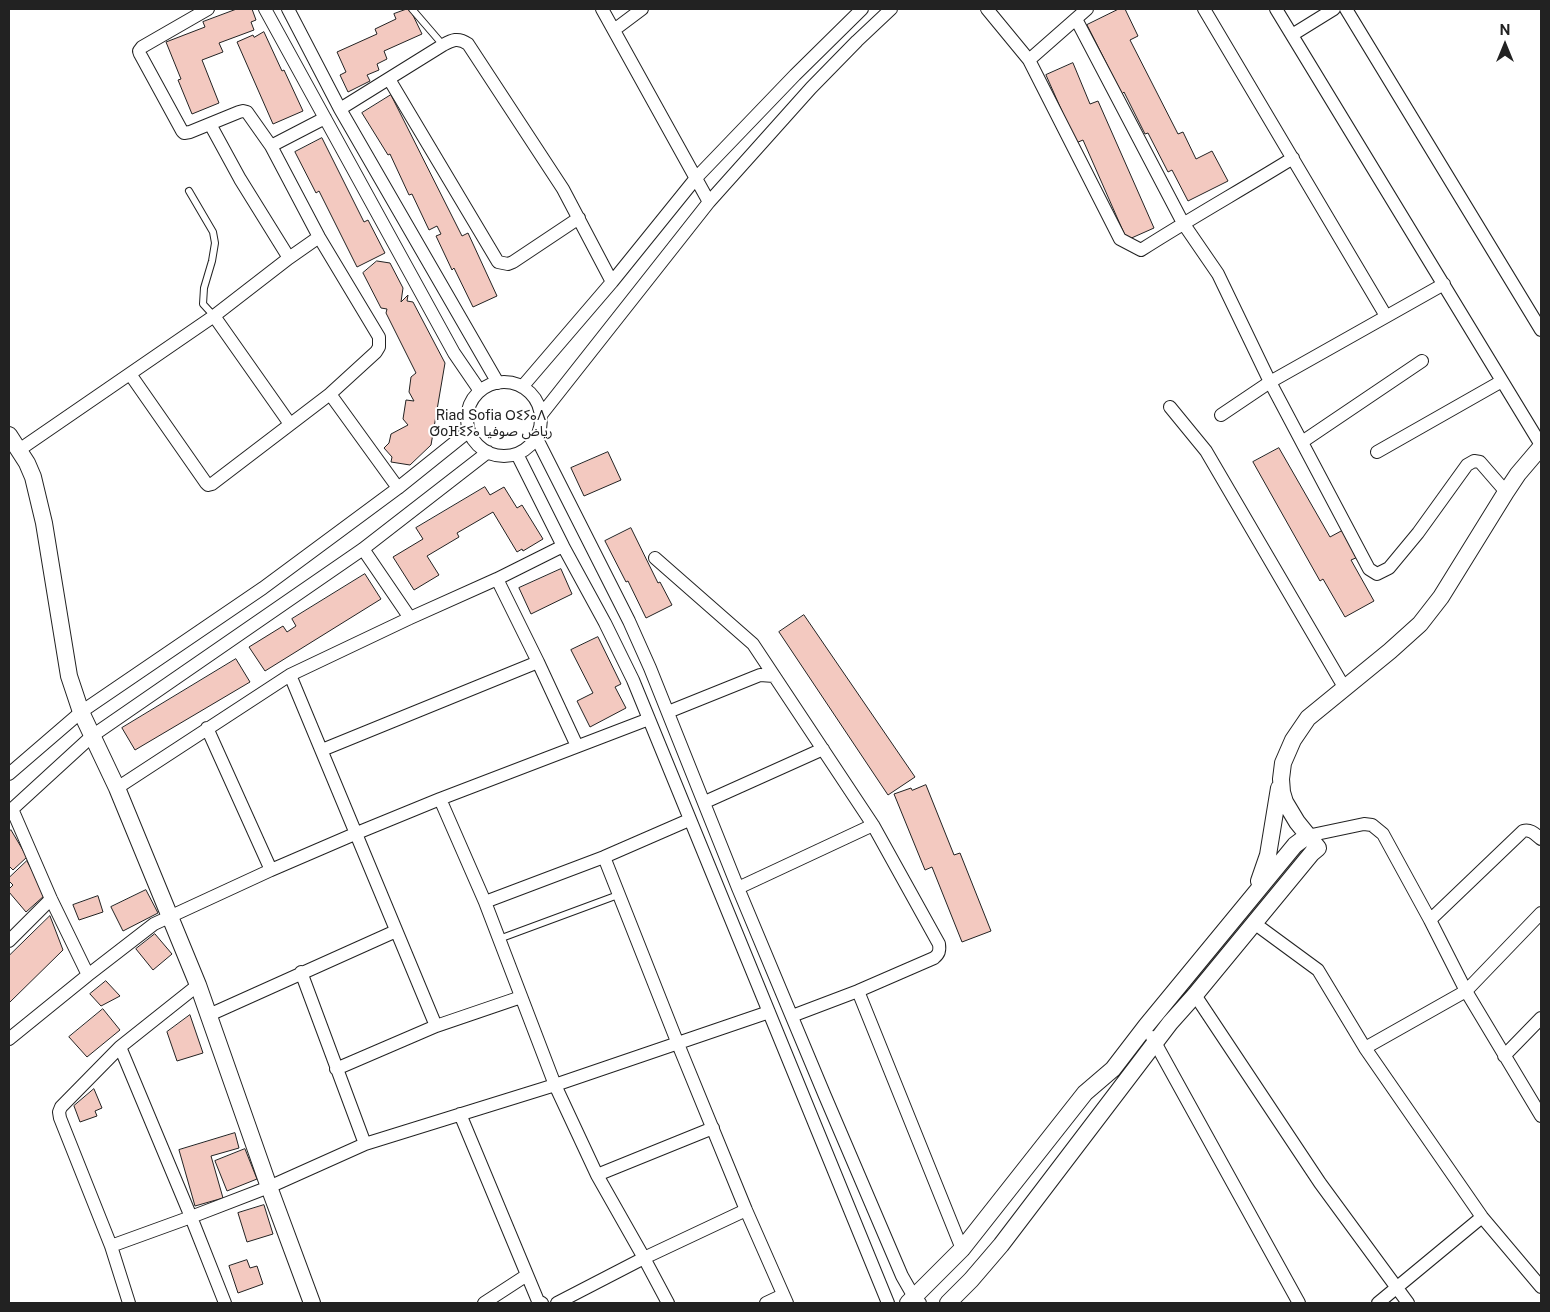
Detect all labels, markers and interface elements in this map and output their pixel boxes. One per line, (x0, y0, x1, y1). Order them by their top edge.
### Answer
north arrow (1480, 20, 1530, 70)
text: N (1500, 22, 1510, 38)
district label: Riad Sofia ⵔⵉⵢⴰⴷ ⵚoⴼⵉⵢⴰ رياض صوفيا (429, 408, 553, 441)

